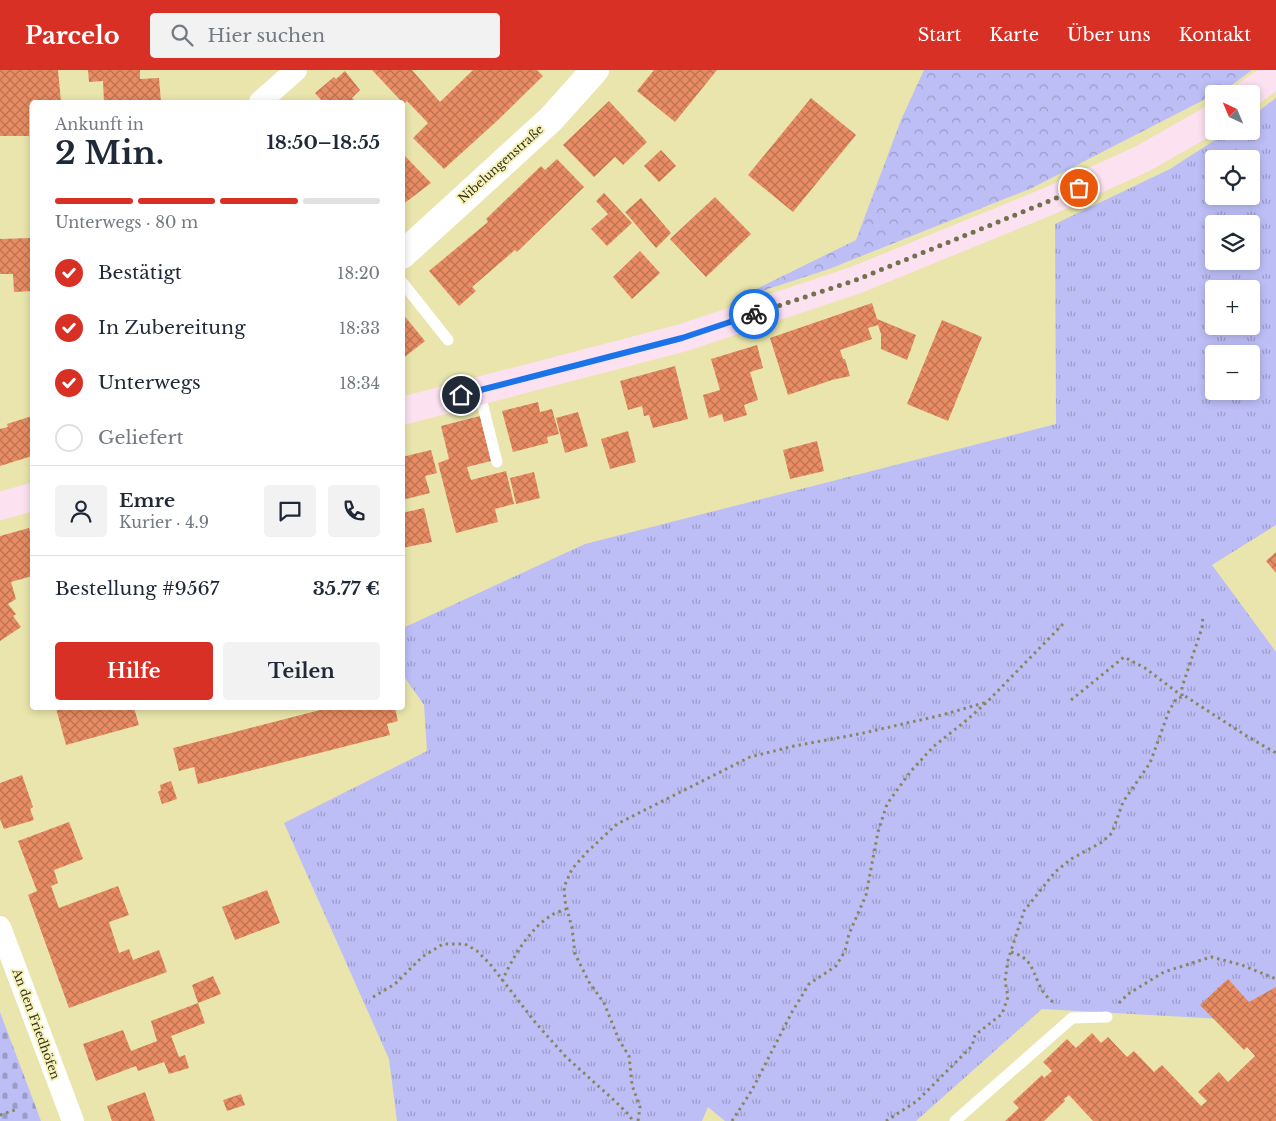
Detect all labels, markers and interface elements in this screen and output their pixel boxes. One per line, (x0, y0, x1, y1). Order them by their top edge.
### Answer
search box (150, 13, 500, 58)
text: Parcelo (25, 21, 120, 50)
icon: search (168, 21, 196, 49)
text: Hier suchen (208, 24, 325, 47)
text: Start (918, 24, 961, 46)
text: Karte (989, 24, 1039, 46)
text: Über uns (1067, 24, 1151, 46)
text: Kontakt (1179, 24, 1251, 46)
north arrow (1205, 85, 1260, 140)
map controls (1205, 85, 1260, 400)
text: Ankunft in (55, 114, 144, 134)
street label: Nibelungenstraße (455, 121, 546, 206)
text: 18:50–18:55 (266, 131, 380, 154)
text: 2 Min. (55, 133, 164, 173)
button: locate (1205, 150, 1260, 205)
pin (1058, 167, 1100, 209)
icon: bag (1065, 174, 1093, 202)
text: Unterwegs · 80 m (55, 212, 198, 232)
button: layers (1205, 215, 1260, 270)
icon: check (55, 259, 83, 287)
text: Bestätigt (98, 261, 182, 284)
text: 18:20 (337, 263, 380, 283)
button: + (1205, 280, 1260, 335)
courier (729, 289, 779, 339)
icon: bike (740, 300, 768, 328)
icon: check (55, 314, 83, 342)
text: In Zubereitung (98, 316, 246, 339)
text: 18:33 (339, 318, 380, 338)
button: − (1205, 345, 1260, 400)
icon: check (55, 369, 83, 397)
text: Unterwegs (98, 371, 201, 394)
text: 18:34 (339, 373, 380, 393)
pin (440, 374, 482, 416)
icon: home (447, 381, 475, 409)
text: Geliefert (98, 426, 184, 449)
button: person (55, 485, 107, 537)
button: chat (264, 485, 316, 537)
button: phone (328, 485, 380, 537)
text: Emre (119, 489, 175, 512)
text: Kurier · 4.9 (119, 512, 209, 532)
text: Bestellung #9567 (55, 577, 219, 600)
text: 35.77 € (313, 577, 380, 600)
button: Hilfe (55, 642, 213, 700)
button: Teilen (223, 642, 380, 700)
street label: An den Friedhöfen (9, 966, 63, 1081)

